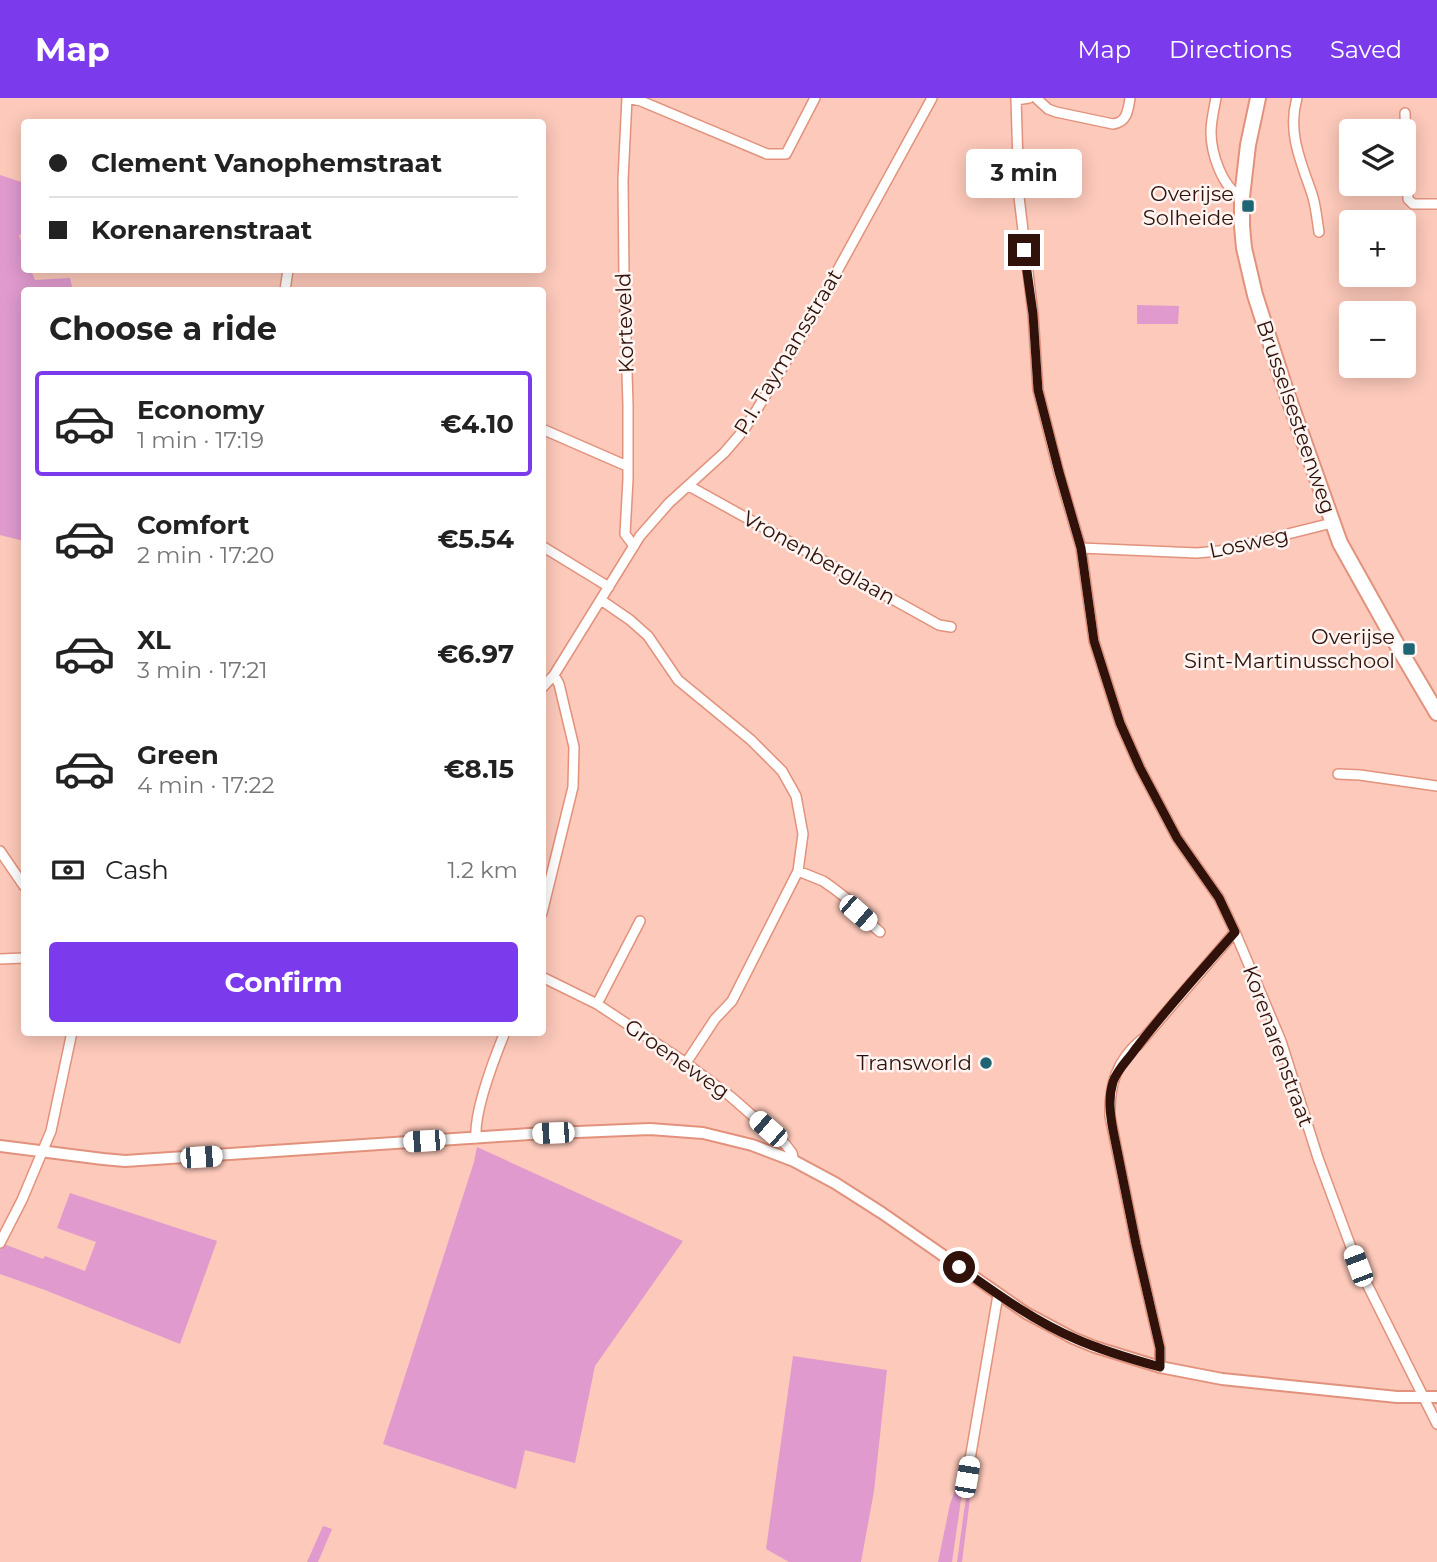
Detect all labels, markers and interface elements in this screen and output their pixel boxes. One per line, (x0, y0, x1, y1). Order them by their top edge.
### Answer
text: Map (35, 29, 110, 69)
text: Map (1078, 35, 1131, 64)
text: Directions (1169, 35, 1292, 64)
text: Saved (1330, 35, 1402, 64)
map controls (1339, 119, 1416, 378)
button: layers (1339, 119, 1416, 196)
text: Clement Vanophemstraat (91, 147, 442, 179)
callout: 3 min (966, 149, 1082, 198)
text: 3 min (990, 159, 1058, 187)
place label: Overijse Solheide (1143, 181, 1234, 230)
marker: Overijse Solheide (1240, 198, 1256, 214)
button: + (1339, 210, 1416, 287)
text: Korenarenstraat (91, 214, 312, 246)
route end (1008, 234, 1040, 266)
street label: P.I. Taymansstraat (728, 264, 847, 439)
street label: Korteveld (610, 272, 639, 374)
button: − (1339, 301, 1416, 378)
text: Choose a ride (49, 309, 277, 348)
street label: Brusselsesteenweg (1252, 317, 1341, 517)
icon: car (53, 392, 116, 455)
text: Economy (137, 394, 264, 426)
text: €4.10 (441, 408, 514, 440)
text: 1 min · 17:19 (137, 426, 264, 454)
street label: Vronenberglaan (739, 505, 900, 610)
icon: car (53, 507, 116, 570)
text: Comfort (137, 509, 249, 541)
street label: Losweg (1207, 522, 1291, 563)
text: €5.54 (438, 523, 514, 555)
text: 2 min · 17:20 (137, 541, 275, 569)
icon: car (53, 622, 116, 685)
text: XL (137, 624, 171, 656)
place label: Overijse Sint-Martinusschool (1184, 624, 1395, 673)
text: €6.97 (437, 638, 514, 670)
marker: Overijse Sint-Martinusschool (1401, 641, 1417, 657)
text: 3 min · 17:21 (137, 656, 268, 684)
icon: car (53, 737, 116, 800)
text: Green (137, 739, 219, 771)
text: €8.15 (444, 753, 514, 785)
text: 4 min · 17:22 (137, 771, 275, 799)
icon: cash (49, 851, 87, 889)
text: Cash (105, 854, 169, 886)
text: 1.2 km (448, 856, 518, 884)
car (836, 891, 881, 935)
button: Confirm (49, 942, 518, 1022)
street label: Korenarenstraat (1238, 962, 1319, 1130)
street label: Groeneweg (620, 1013, 734, 1104)
place label: Transworld (857, 1050, 972, 1075)
marker: Transworld (978, 1055, 994, 1071)
car (746, 1107, 791, 1151)
car (532, 1122, 575, 1144)
car (403, 1129, 446, 1153)
car (180, 1145, 223, 1169)
car (1341, 1243, 1376, 1289)
route start (943, 1251, 975, 1283)
car (954, 1454, 981, 1500)

